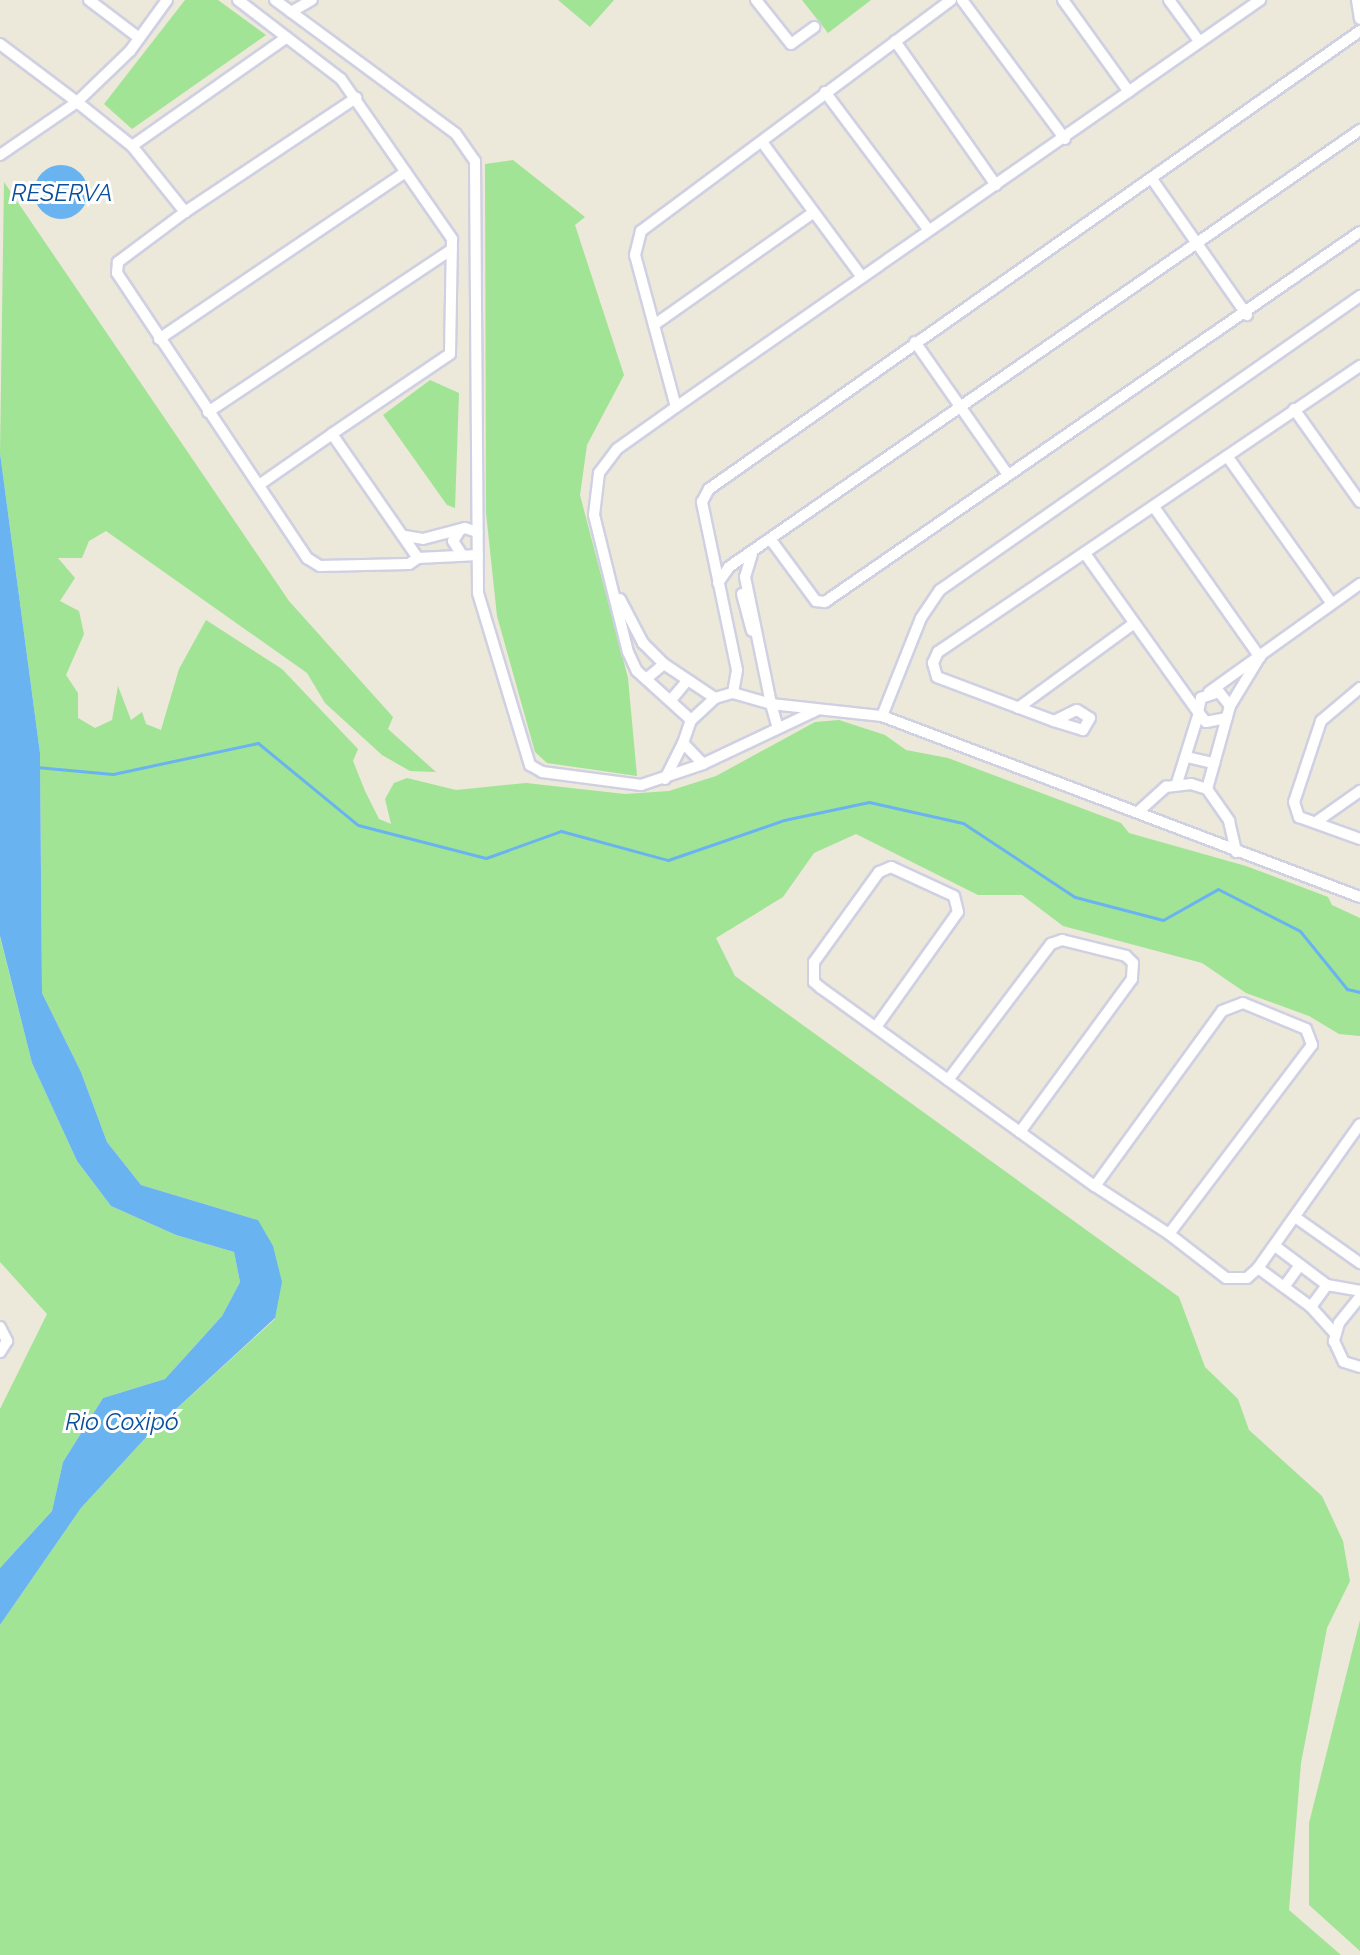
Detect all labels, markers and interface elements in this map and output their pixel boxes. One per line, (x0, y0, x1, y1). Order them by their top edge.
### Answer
water label: RESERVA (11, 179, 113, 207)
water label: Rio Coxipó (65, 1408, 179, 1436)

